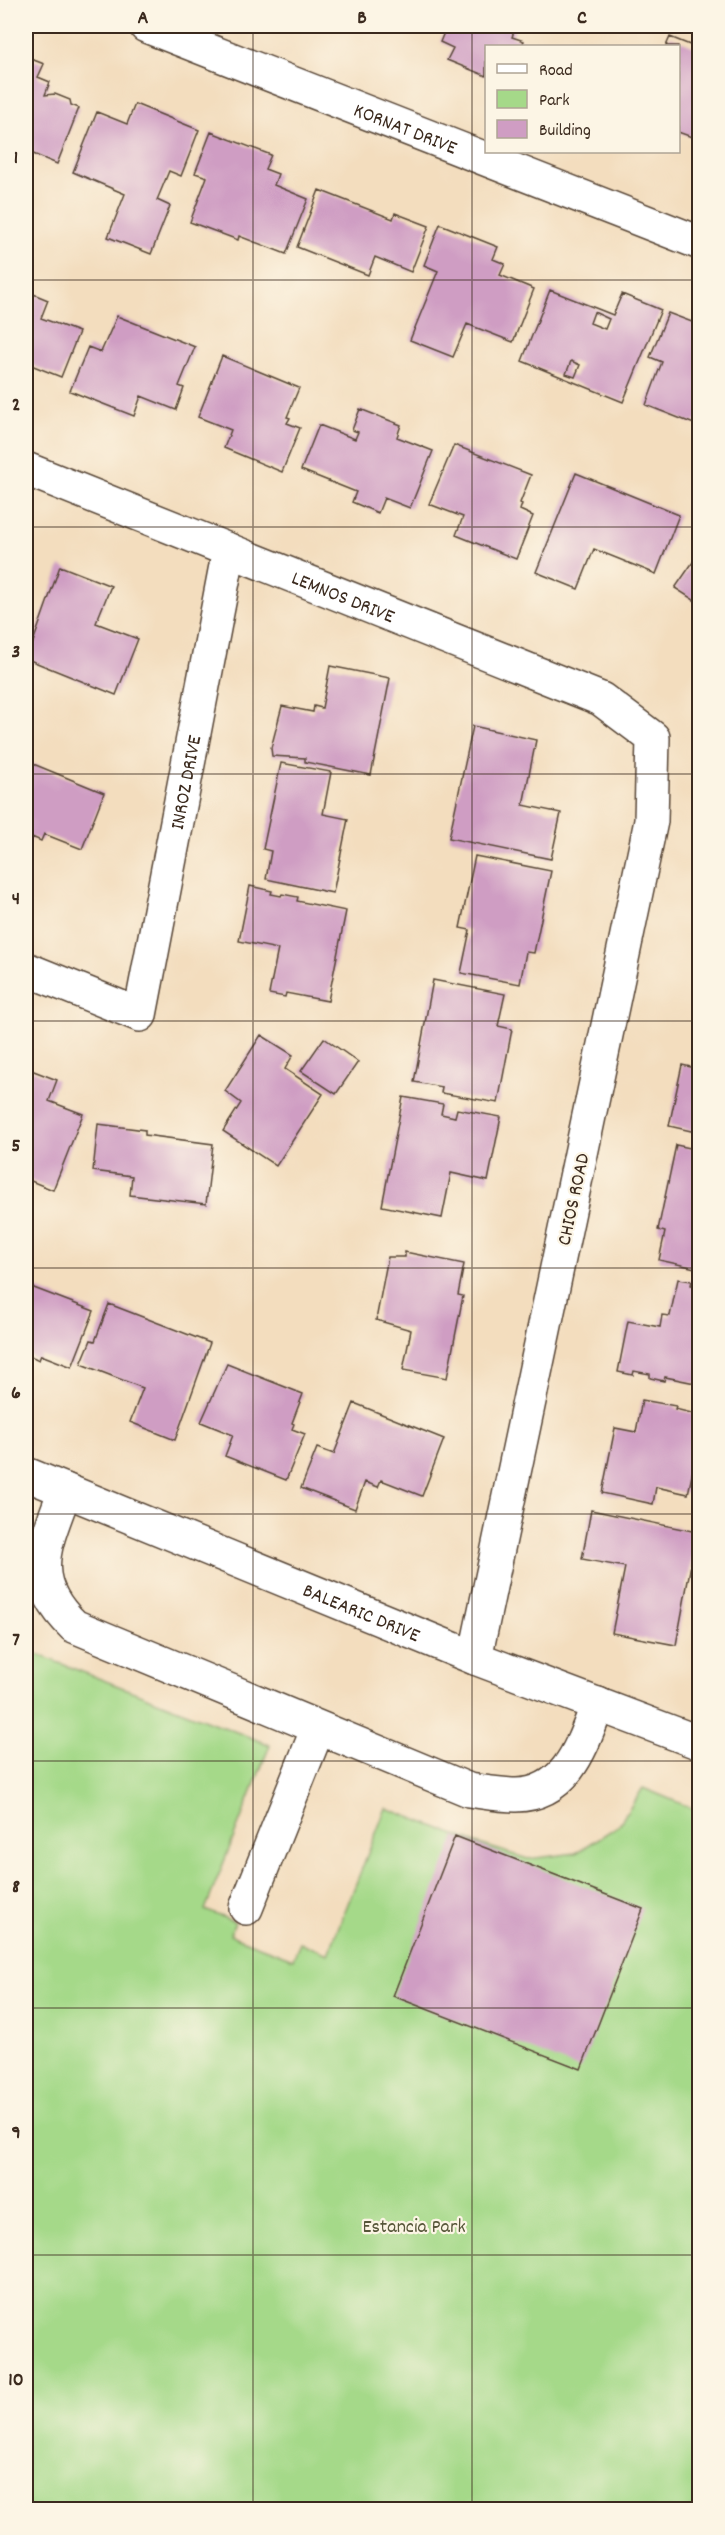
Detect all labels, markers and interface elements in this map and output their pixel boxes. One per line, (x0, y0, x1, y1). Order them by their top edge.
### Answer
text: A (138, 5, 149, 33)
text: B (357, 5, 367, 33)
text: C (577, 5, 587, 33)
legend (485, 45, 680, 153)
text: Road (539, 59, 573, 84)
text: Park (539, 89, 570, 114)
street label: KORNAT DRIVE (349, 98, 460, 163)
text: Building (539, 119, 591, 144)
text: 1 (14, 145, 18, 173)
text: 2 (12, 392, 20, 420)
street label: LEMNOS DRIVE (287, 566, 398, 632)
text: 3 (12, 639, 20, 667)
street label: INROZ DRIVE (165, 733, 210, 832)
text: 4 (12, 886, 20, 914)
text: 5 (11, 1133, 21, 1161)
street label: CHIOS ROAD (552, 1151, 598, 1248)
text: 6 (11, 1380, 21, 1408)
street label: BALEARIC DRIVE (298, 1578, 423, 1651)
text: 7 (12, 1627, 20, 1655)
text: 8 (12, 1874, 20, 1902)
text: 9 (11, 2120, 21, 2148)
park label: Estancia Park (362, 2214, 466, 2242)
text: 10 (8, 2367, 24, 2395)

